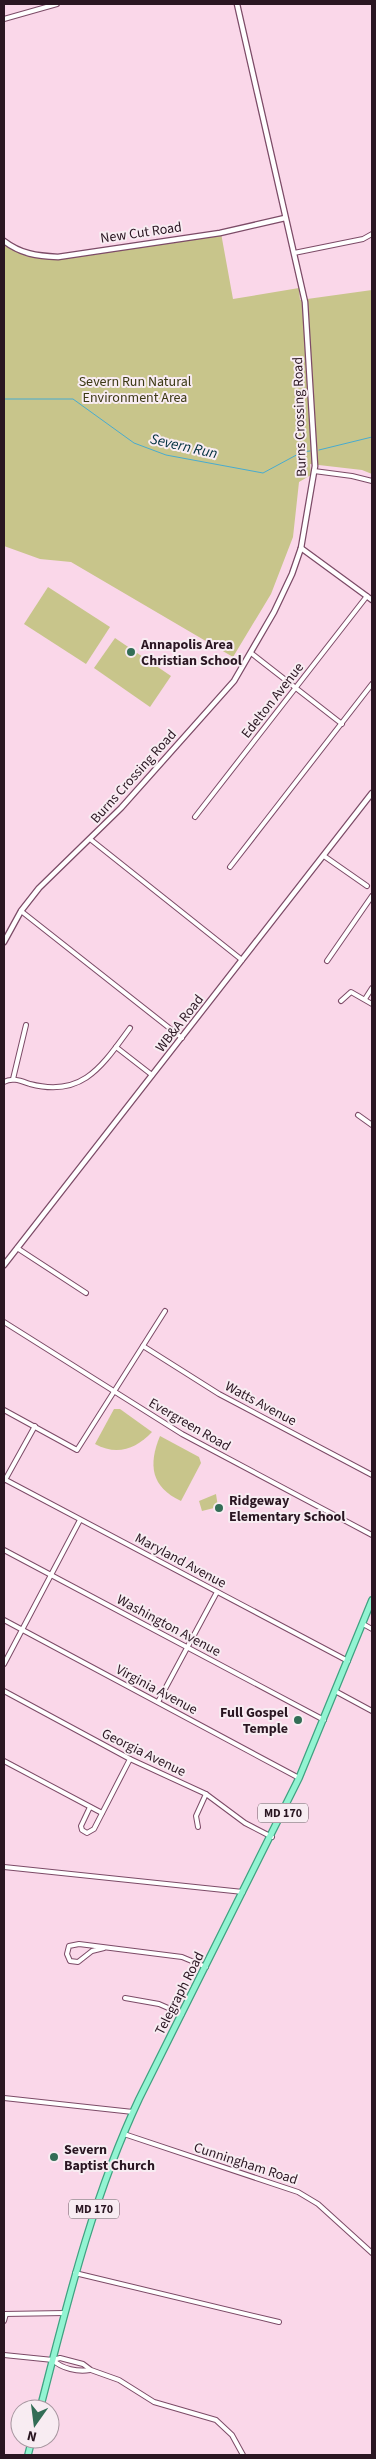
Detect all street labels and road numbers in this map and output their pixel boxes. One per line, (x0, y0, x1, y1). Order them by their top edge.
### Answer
street label: New Cut Road (99, 217, 183, 249)
street label: Burns Crossing Road (288, 357, 312, 477)
street label: Edelton Avenue (237, 658, 309, 743)
street label: Burns Crossing Road (86, 725, 181, 828)
street label: WB&A Road (151, 991, 209, 1057)
street label: Watts Avenue (221, 1377, 300, 1431)
street label: Evergreen Road (145, 1393, 234, 1456)
street label: Maryland Avenue (131, 1528, 230, 1593)
street label: Washington Avenue (113, 1590, 224, 1662)
street label: Virginia Avenue (112, 1660, 201, 1720)
street label: Georgia Avenue (98, 1724, 189, 1782)
road number: MD 170 (258, 1804, 308, 1822)
street label: Telegraph Road (150, 1948, 209, 2038)
street label: Cunningham Road (191, 2138, 300, 2190)
road number: MD 170 (69, 2200, 119, 2218)

